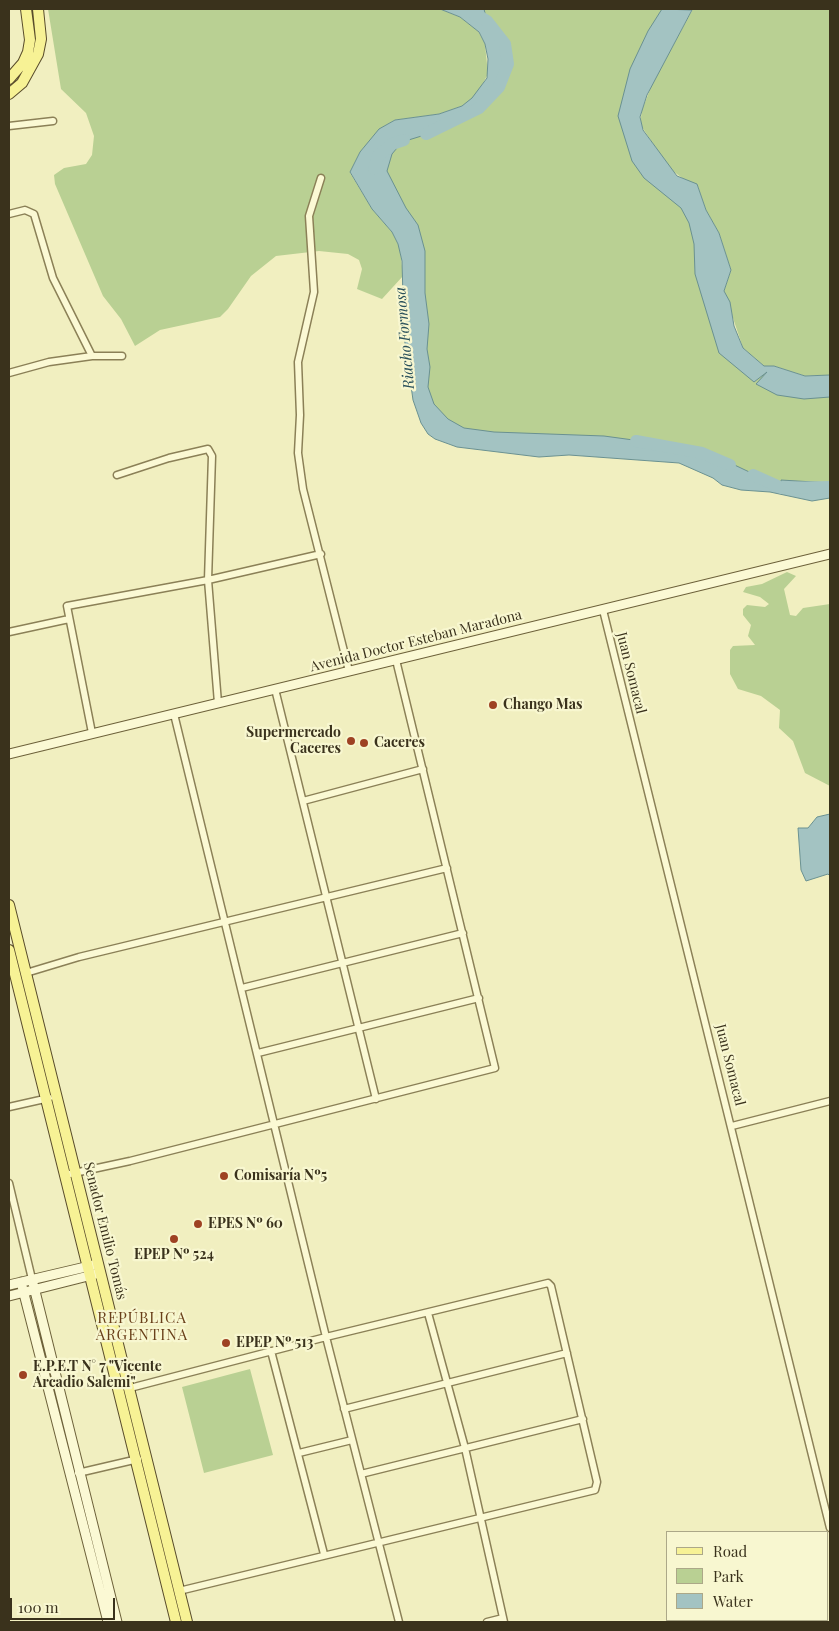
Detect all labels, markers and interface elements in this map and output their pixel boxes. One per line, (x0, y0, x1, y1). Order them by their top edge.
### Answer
water label: Riacho Formosa (392, 286, 418, 390)
street label: Avenida Doctor Esteban Maradona (308, 607, 524, 675)
street label: Juan Somacal (613, 630, 649, 716)
place label: Chango Mas (503, 697, 582, 713)
marker: Chango Mas (487, 699, 499, 711)
place label: Supermercado Caceres (246, 725, 341, 758)
marker: Supermercado Caceres (345, 735, 357, 747)
place label: Caceres (374, 735, 425, 751)
marker: Caceres (358, 737, 370, 749)
street label: Juan Somacal (712, 1022, 748, 1108)
street label: Senador Emilio Tomás (80, 1160, 130, 1302)
place label: Comisaría Nº5 (234, 1168, 327, 1184)
marker: Comisaría Nº5 (218, 1170, 230, 1182)
place label: EPES Nº 60 (208, 1216, 283, 1232)
marker: EPES Nº 60 (192, 1218, 204, 1230)
marker: EPEP Nº 524 (168, 1233, 180, 1245)
place label: EPEP Nº 524 (134, 1247, 214, 1263)
district label: REPÚBLICA ARGENTINA (95, 1309, 189, 1344)
place label: EPEP Nº 513 (236, 1335, 313, 1351)
marker: EPEP Nº 513 (220, 1337, 232, 1349)
place label: E.P.E.T N° 7 "Vicente Arcadio Salemi" (33, 1359, 162, 1391)
marker: E.P.E.T N° 7 "Vicente Arcadio Salemi" (17, 1369, 29, 1381)
legend (666, 1531, 829, 1621)
text: Road (713, 1541, 747, 1561)
text: Park (713, 1566, 744, 1586)
scale bar (12, 1588, 118, 1620)
text: Water (713, 1591, 753, 1611)
text: 100 m (18, 1597, 59, 1617)

